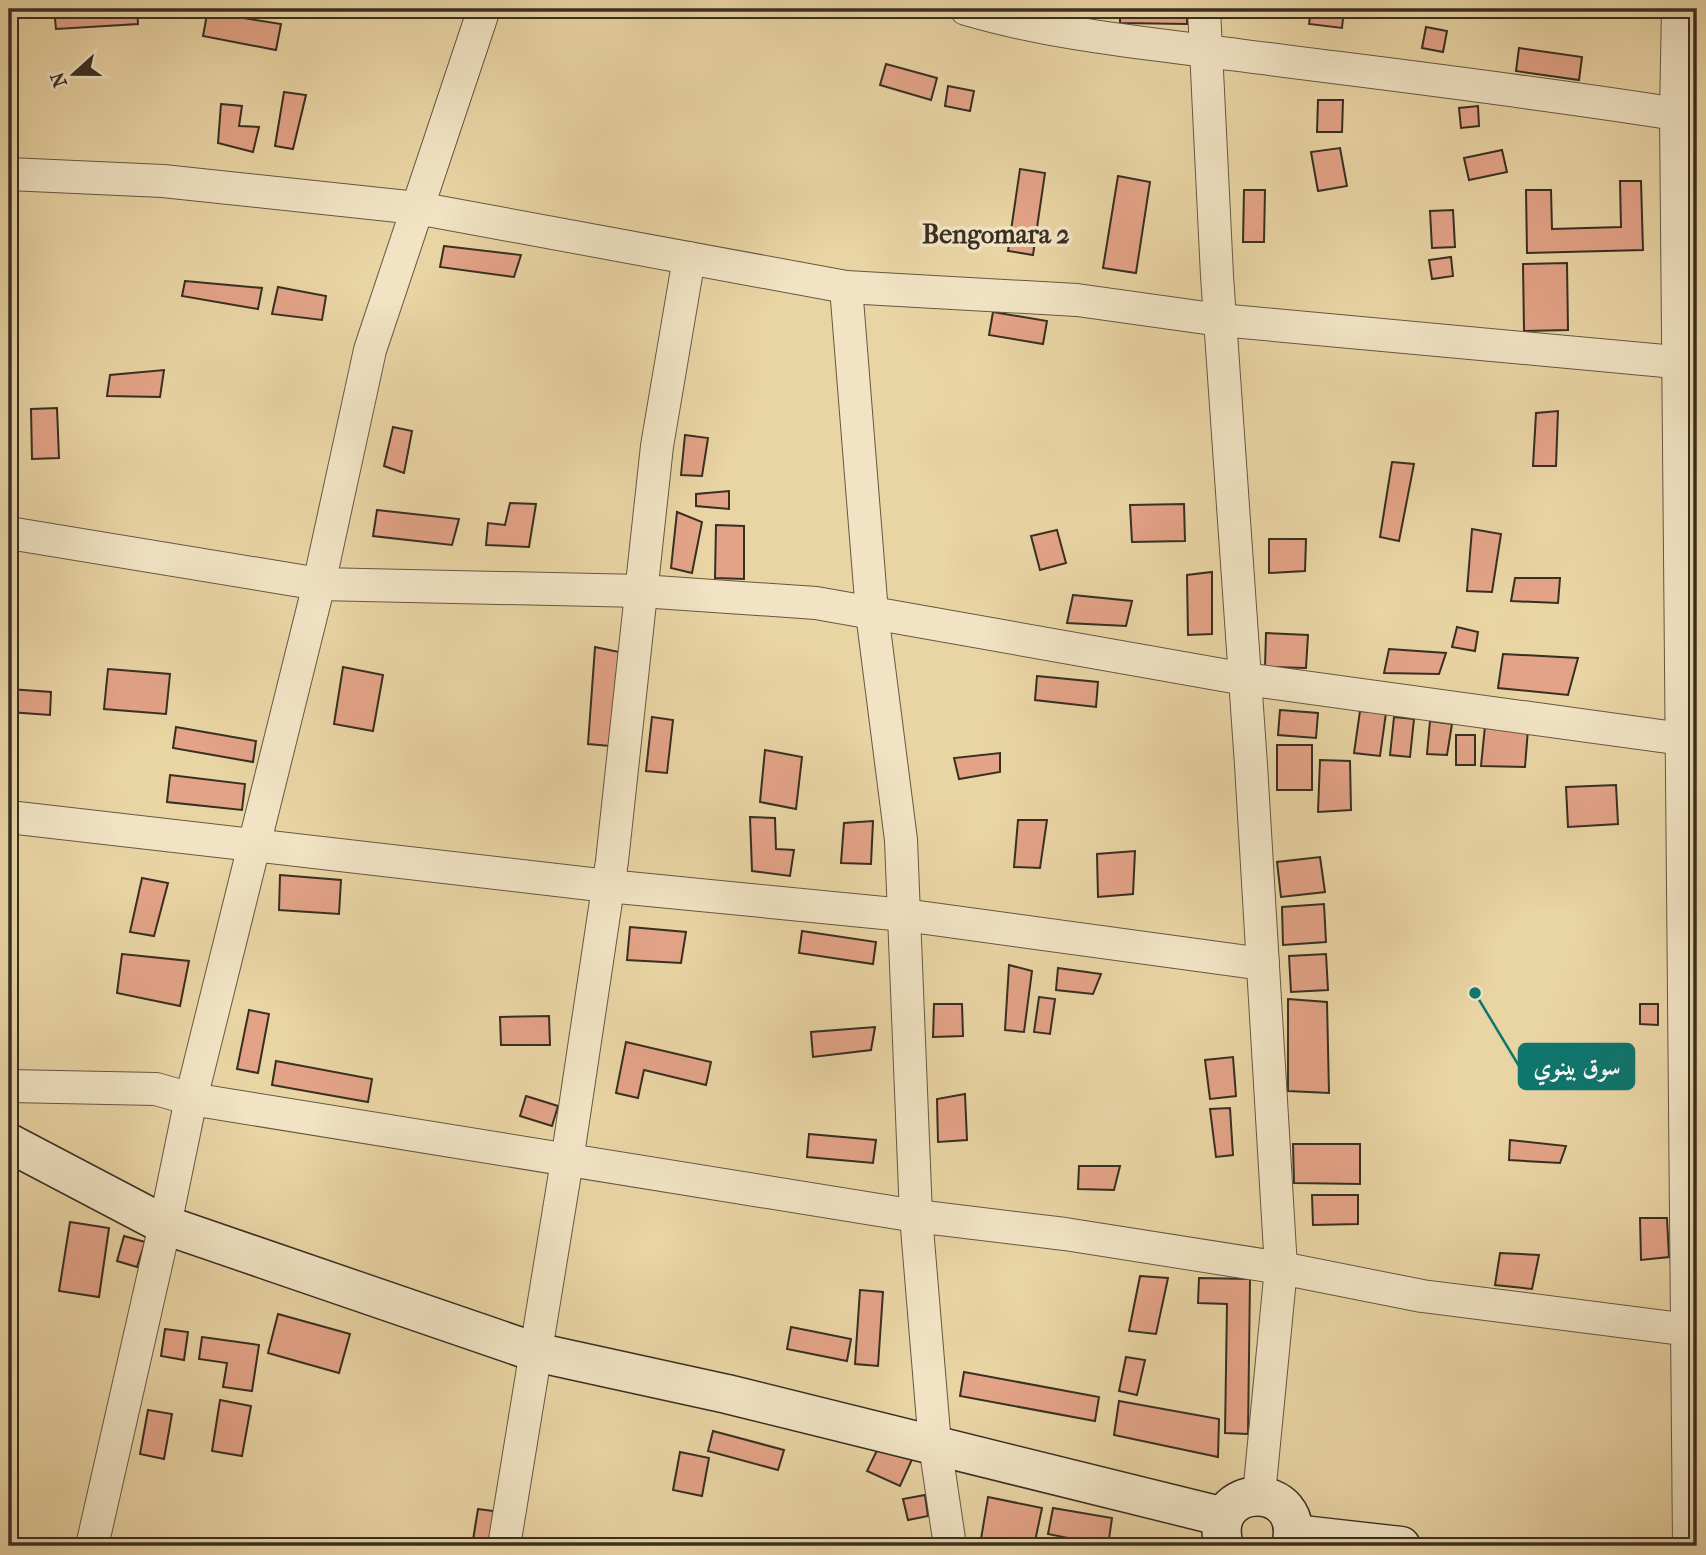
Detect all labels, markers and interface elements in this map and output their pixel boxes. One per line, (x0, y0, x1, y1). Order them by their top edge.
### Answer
north arrow (38, 38, 108, 108)
text: N (46, 69, 72, 90)
district label: Bengomara 2 (922, 219, 1070, 250)
callout: سوق بينوي (1519, 1044, 1634, 1089)
text: سوق بينوي (1533, 1053, 1621, 1086)

